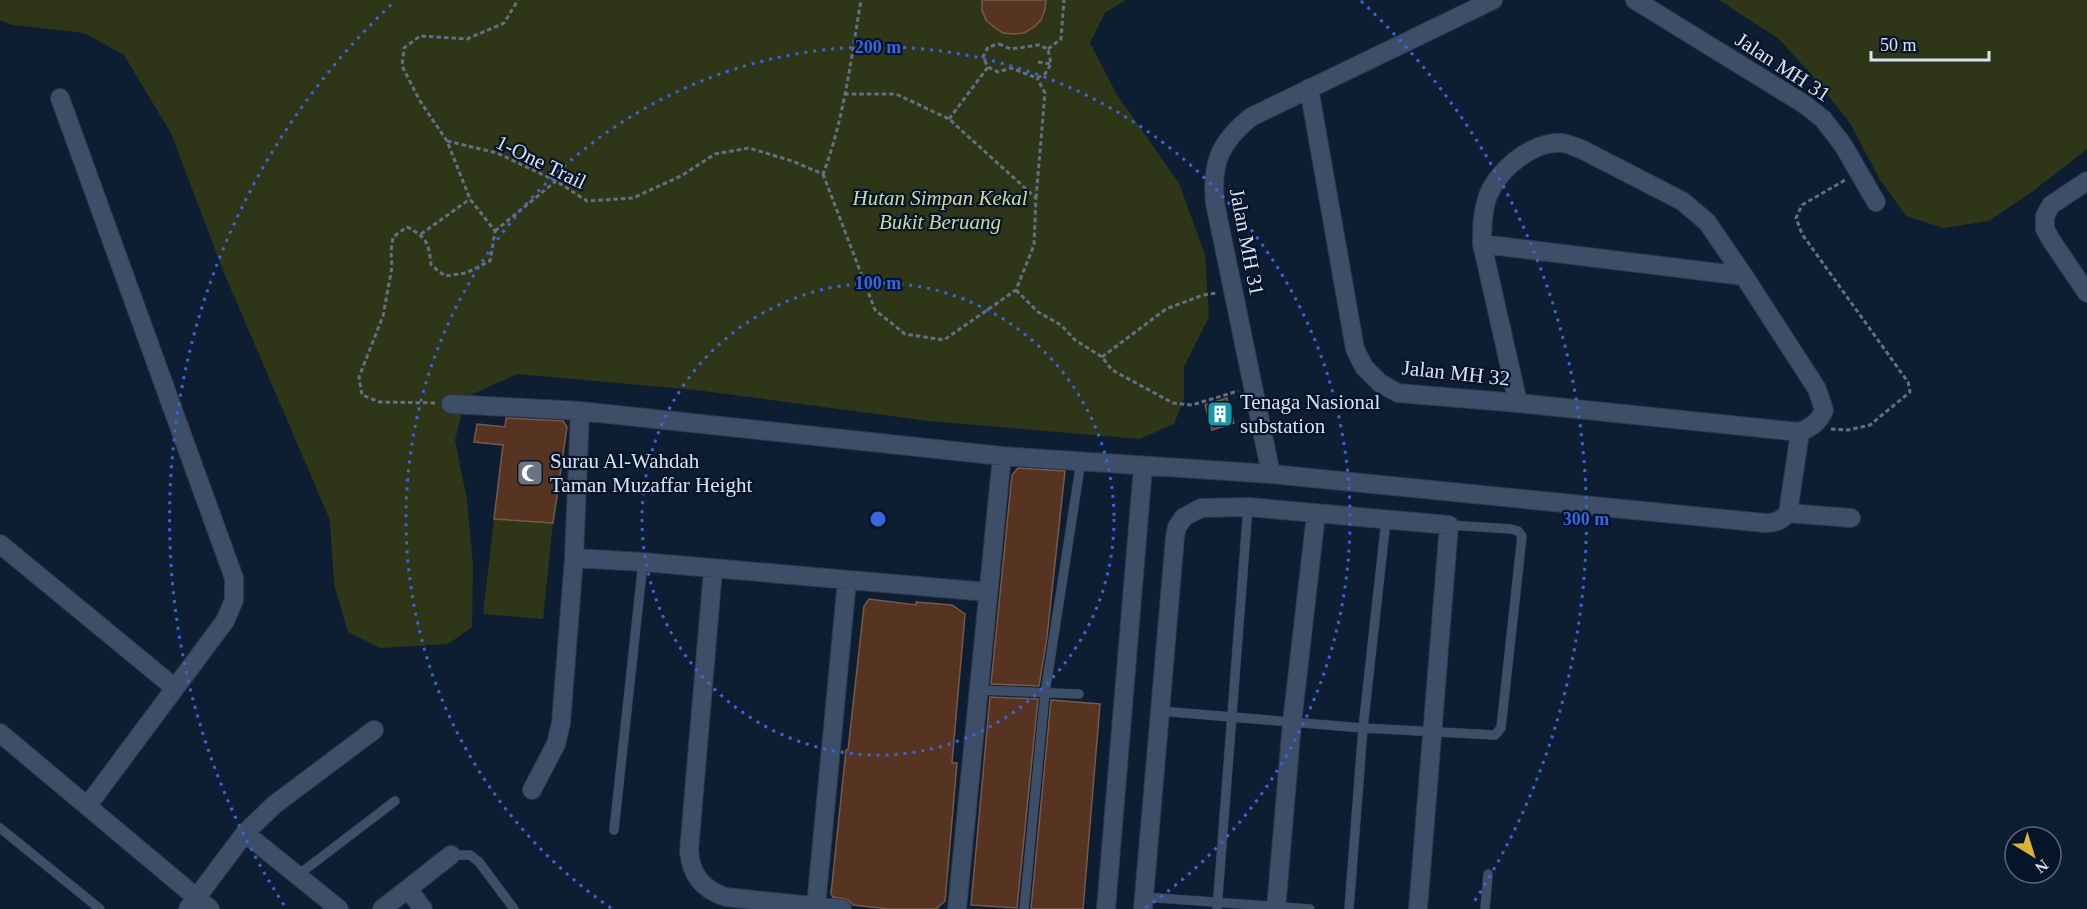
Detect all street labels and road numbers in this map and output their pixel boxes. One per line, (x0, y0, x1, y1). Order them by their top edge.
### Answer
street label: Jalan MH 31 (1731, 27, 1835, 107)
street label: 1-One Trail (492, 130, 590, 194)
street label: Jalan MH 31 (1225, 186, 1269, 298)
street label: Jalan MH 32 (1401, 355, 1511, 391)

